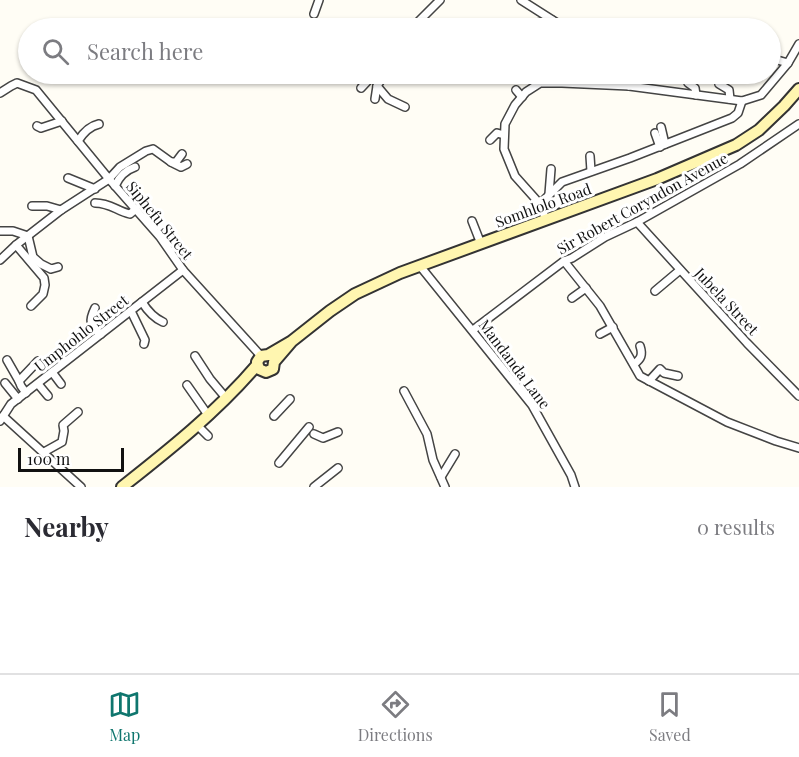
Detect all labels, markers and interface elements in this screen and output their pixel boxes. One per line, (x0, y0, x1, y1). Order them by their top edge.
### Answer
search box (18, 18, 781, 84)
icon: search (39, 35, 72, 68)
text: Search here (87, 36, 203, 66)
street label: Sir Robert Coryndon Avenue (553, 148, 731, 258)
street label: Siphefu Street (122, 177, 198, 264)
street label: Somhlolo Road (492, 178, 594, 232)
street label: Jubela Street (690, 262, 764, 339)
street label: Umphohlo Street (30, 290, 133, 376)
street label: Mandanda Lane (475, 315, 555, 413)
scale bar (18, 445, 124, 472)
text: 100 m (27, 448, 70, 469)
text: Nearby (24, 509, 109, 544)
text: 0 results (697, 513, 775, 540)
tab: Map (108, 688, 141, 745)
tab: Directions (358, 688, 433, 745)
tab: Saved (649, 688, 691, 745)

